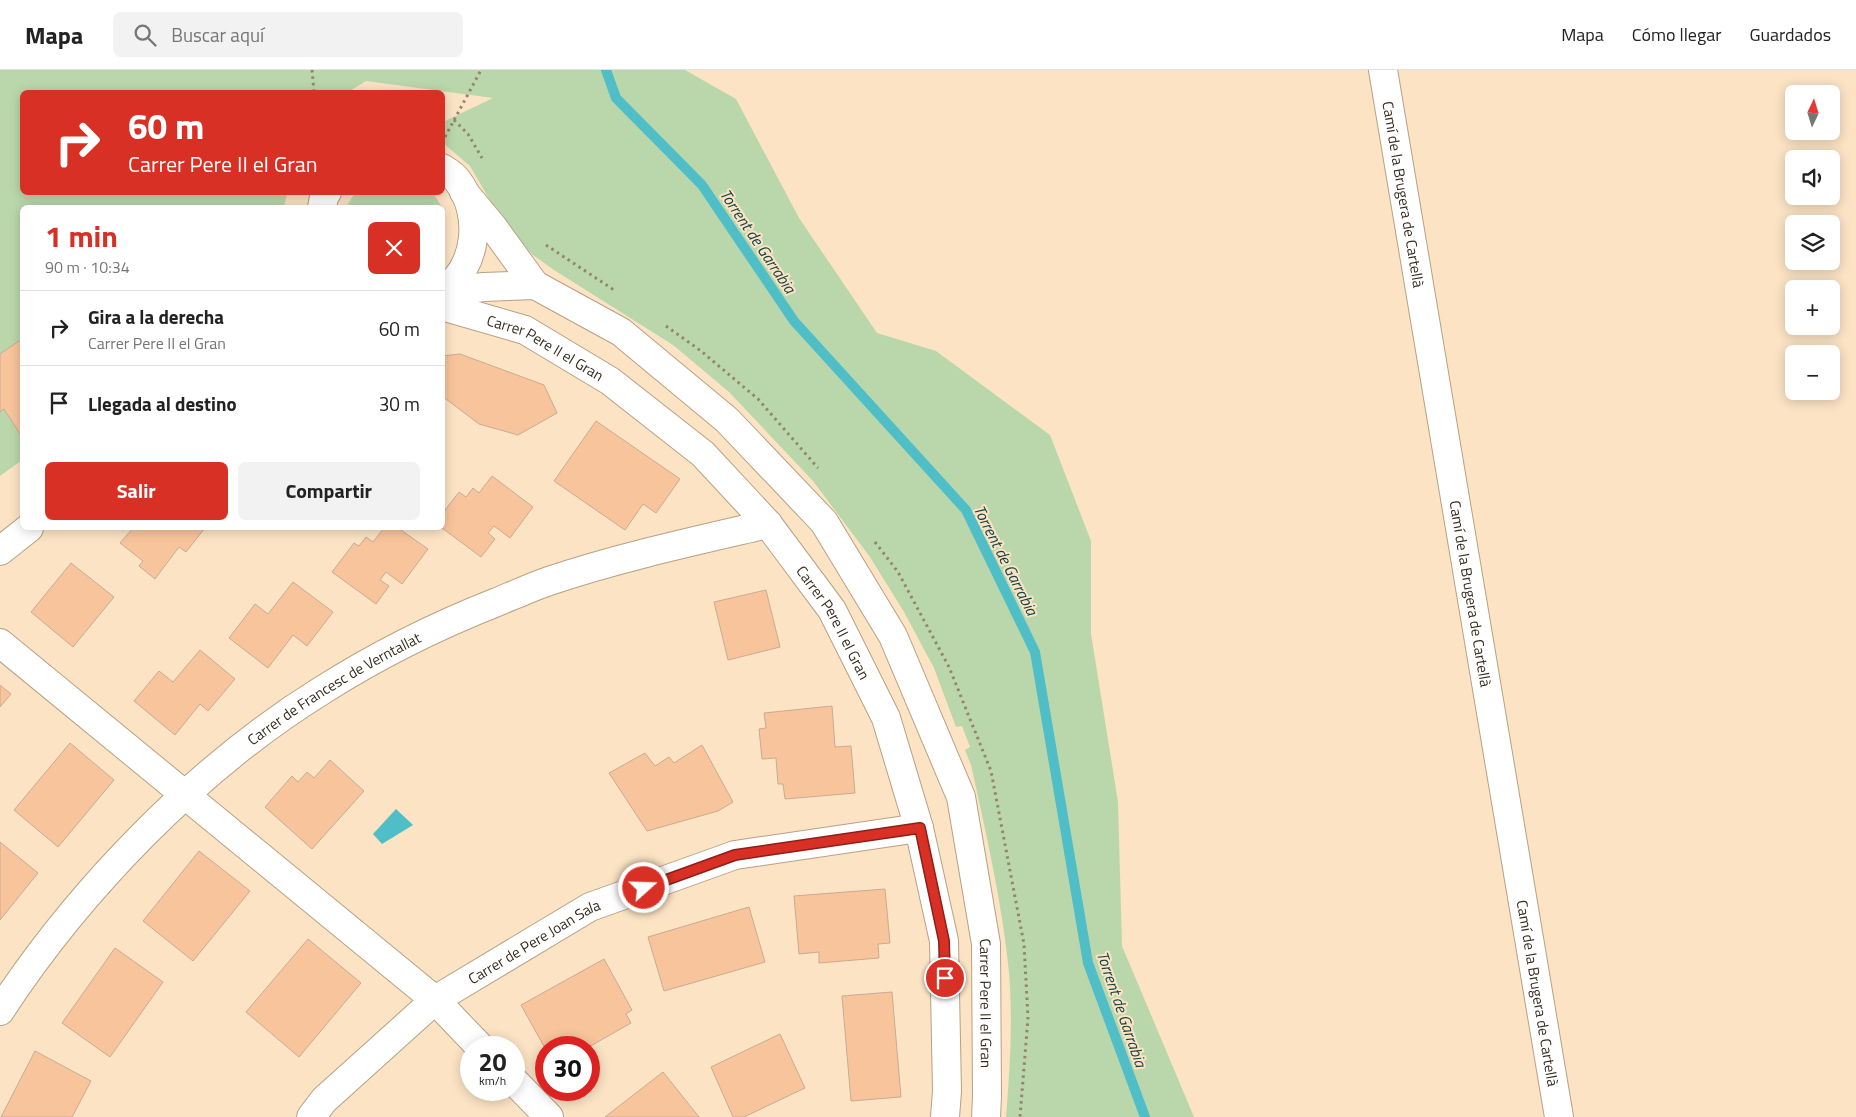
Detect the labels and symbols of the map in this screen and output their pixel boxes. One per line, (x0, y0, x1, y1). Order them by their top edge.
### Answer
north arrow (1785, 85, 1840, 140)
street label: Camí de la Brugera de Cartellà (1377, 99, 1431, 290)
water label: Torrent de Garrabia (714, 184, 802, 299)
street label: Carrer Pere II el Gran (484, 308, 608, 386)
street label: Camí de la Brugera de Cartellà (1444, 499, 1498, 689)
water label: Torrent de Garrabia (968, 501, 1045, 620)
street label: Carrer Pere II el Gran (791, 560, 876, 683)
street label: Carrer de Francesc de Verntallat (242, 625, 425, 750)
position arrow (617, 861, 669, 913)
street label: Carrer de Pere Joan Sala (463, 893, 604, 989)
street label: Camí de la Brugera de Cartellà (1511, 898, 1565, 1088)
street label: Carrer Pere II el Gran (974, 937, 998, 1068)
water label: Torrent de Garrabia (1091, 948, 1153, 1071)
pin (924, 957, 966, 999)
speed limit sign: 30 (535, 1036, 600, 1101)

